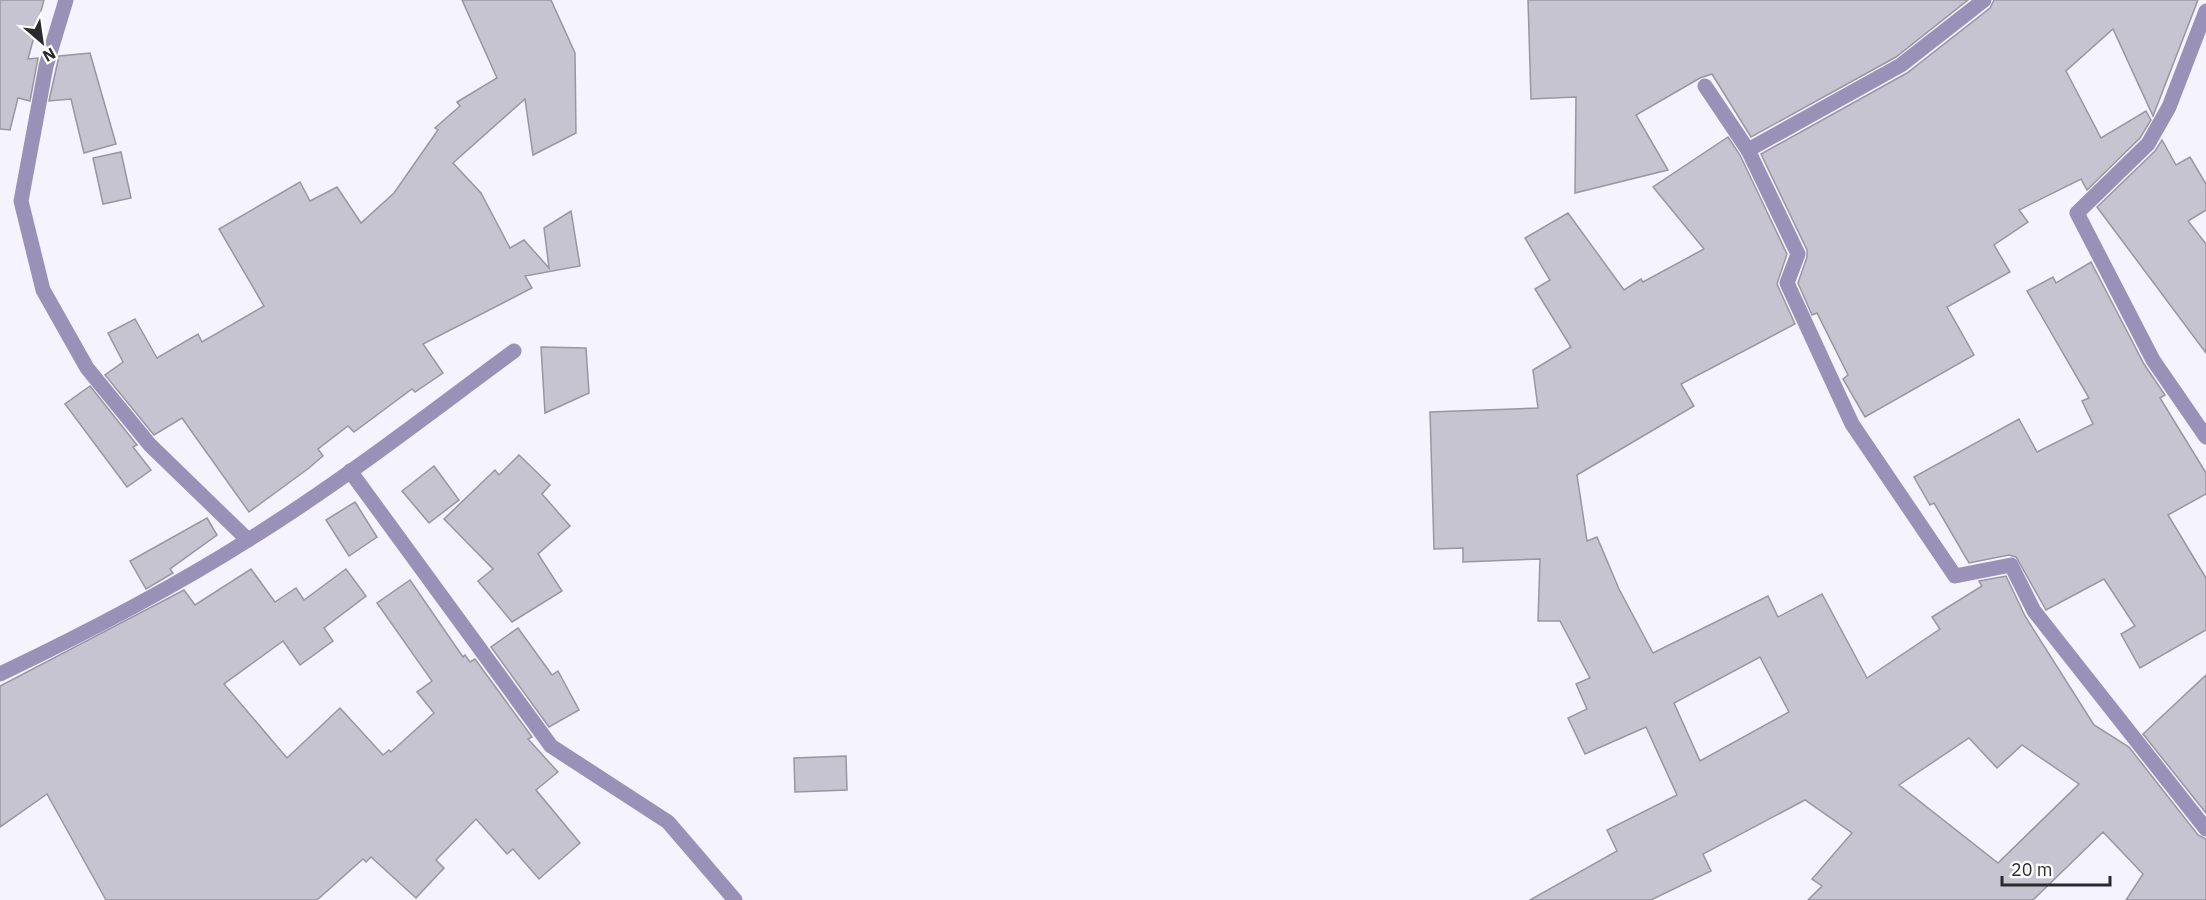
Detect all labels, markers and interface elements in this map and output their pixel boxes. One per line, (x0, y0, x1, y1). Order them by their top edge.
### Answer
north arrow (12, 12, 72, 72)
text: N (39, 44, 59, 67)
scale bar (2002, 849, 2110, 887)
text: 20 m (2011, 858, 2053, 881)

